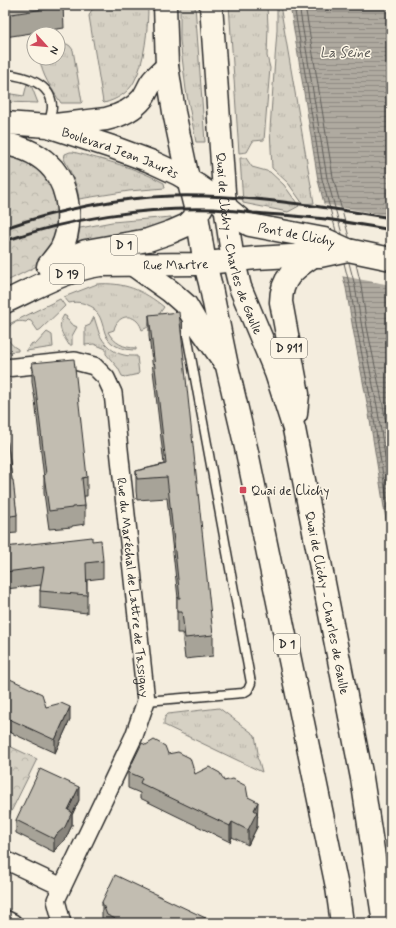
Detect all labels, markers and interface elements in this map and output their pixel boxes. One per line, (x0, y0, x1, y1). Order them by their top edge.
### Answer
north arrow (26, 26, 66, 66)
text: N (46, 44, 62, 57)
water label: La Seine (320, 44, 371, 62)
street label: Boulevard Jean Jaurès (59, 124, 181, 183)
street label: Quai de Clichy - Charles de Gaulle (211, 152, 266, 337)
street label: Pont de Clichy (256, 220, 338, 253)
road number: D 1 (111, 235, 137, 255)
street label: Rue Martre (143, 256, 209, 275)
road number: D 19 (50, 264, 84, 284)
road number: D 911 (271, 338, 307, 358)
street label: Rue du Maréchal de Lattre de Tassigny (112, 477, 153, 699)
place label: Quai de Clichy (251, 483, 329, 500)
marker: Quai de Clichy (238, 485, 248, 495)
street label: Quai de Clichy - Charles de Gaulle (300, 510, 353, 696)
road number: D 1 (274, 634, 300, 654)

